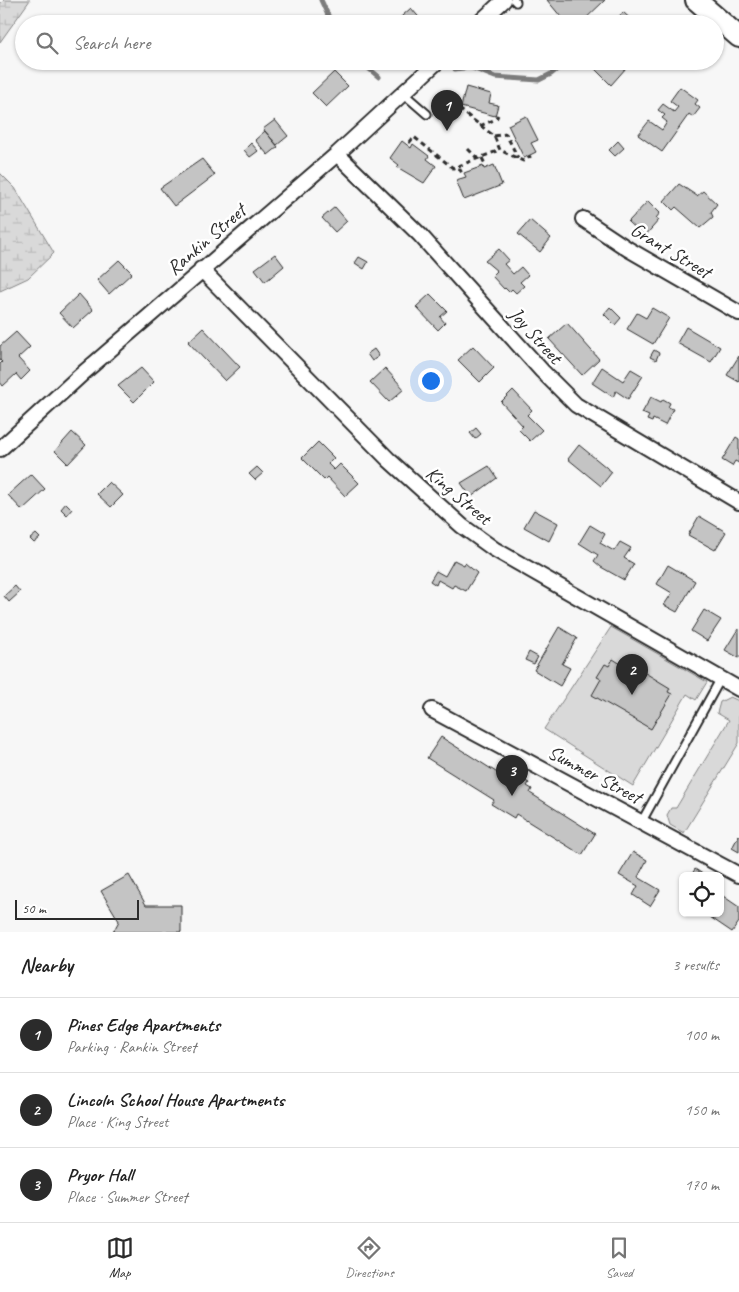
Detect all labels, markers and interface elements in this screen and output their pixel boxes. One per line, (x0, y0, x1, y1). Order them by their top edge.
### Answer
search box (15, 15, 724, 70)
icon: search (33, 29, 61, 57)
text: Search here (73, 31, 150, 55)
pin: 1 (431, 90, 463, 131)
street label: Rankin Street (162, 196, 254, 281)
street label: Grant Street (626, 217, 718, 286)
street label: Joy Street (503, 301, 569, 371)
your location (418, 368, 444, 394)
street label: King Street (421, 461, 498, 532)
pin: 2 (616, 654, 648, 695)
street label: Summer Street (544, 739, 649, 811)
pin: 3 (496, 755, 528, 796)
map controls (679, 872, 724, 917)
button: locate (679, 872, 724, 917)
scale bar (15, 897, 139, 920)
text: 50 m (22, 900, 46, 917)
text: Nearby (20, 952, 73, 978)
text: 3 results (672, 955, 719, 975)
text: Pines Edge Apartments (67, 1013, 220, 1037)
text: 1 (32, 1025, 40, 1045)
text: 100 m (685, 1025, 719, 1045)
text: Parking · Rankin Street (67, 1037, 196, 1057)
text: Lincoln School House Apartments (67, 1088, 284, 1112)
text: 2 (32, 1100, 40, 1120)
text: 150 m (685, 1100, 719, 1120)
text: Place · King Street (67, 1112, 168, 1132)
text: Pryor Hall (67, 1163, 133, 1187)
text: 3 (32, 1175, 40, 1195)
text: 170 m (685, 1175, 719, 1195)
text: Place · Summer Street (67, 1187, 188, 1207)
tab: Map (106, 1234, 134, 1281)
tab: Directions (345, 1234, 394, 1281)
tab: Saved (605, 1234, 633, 1281)

